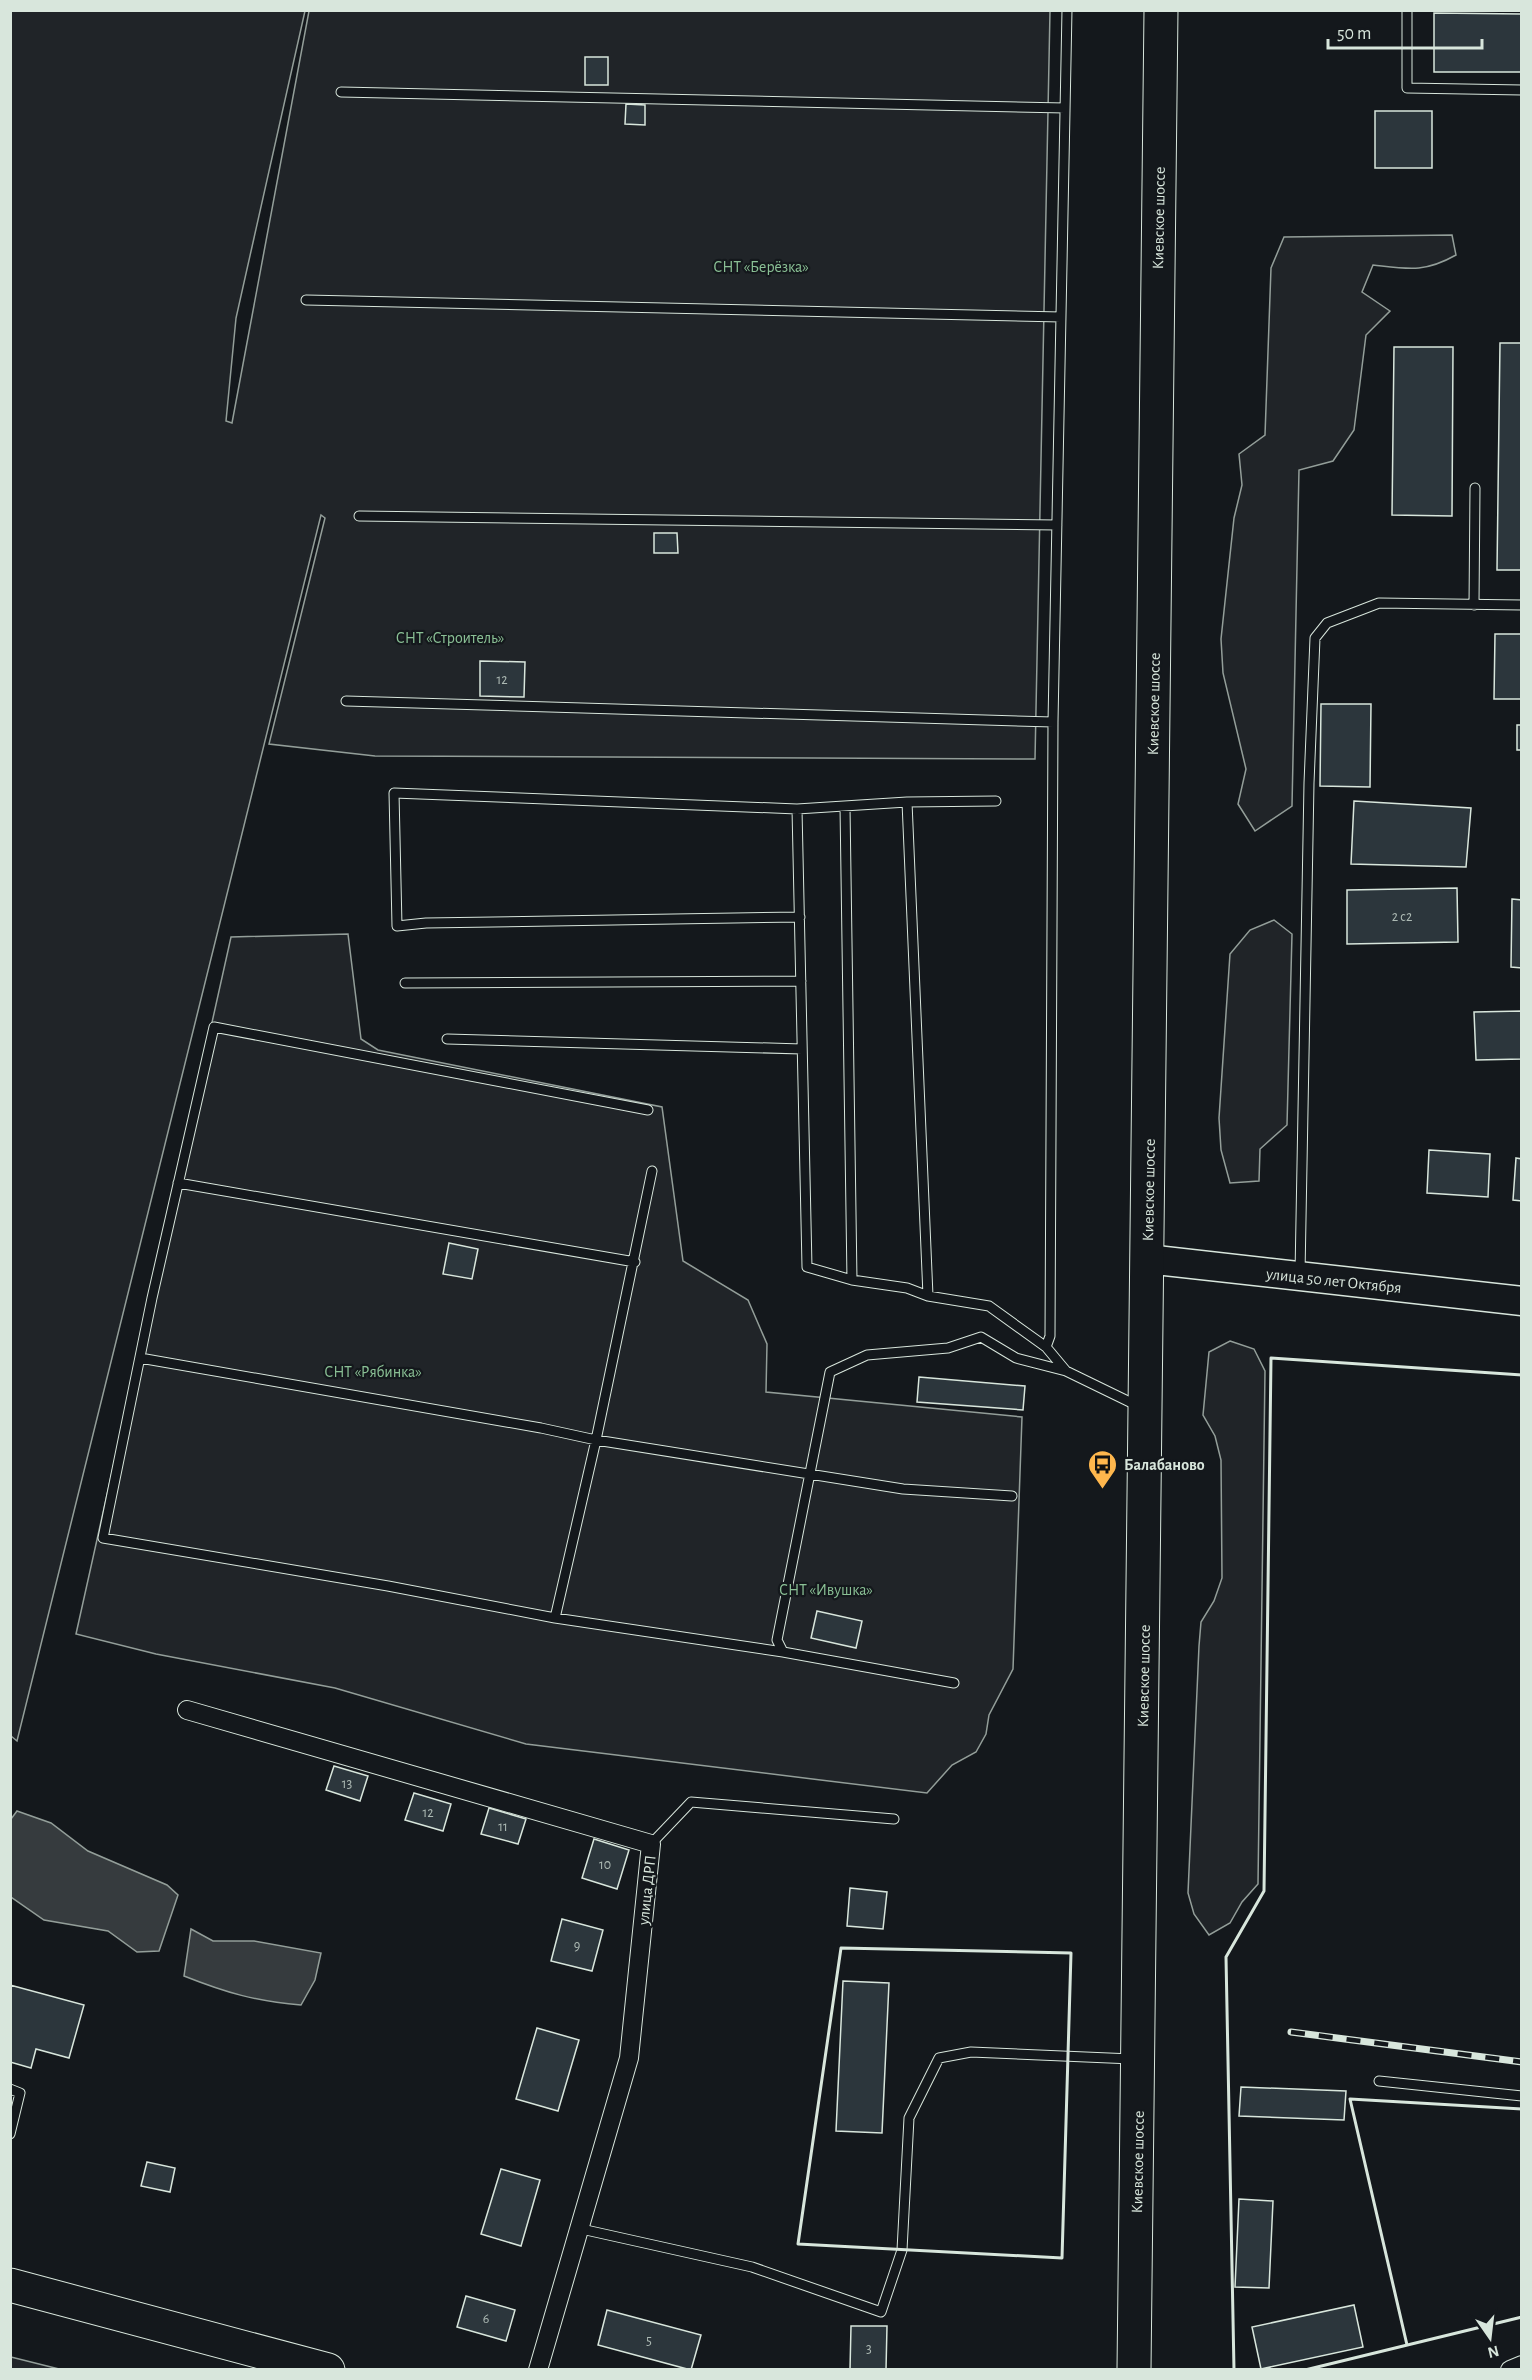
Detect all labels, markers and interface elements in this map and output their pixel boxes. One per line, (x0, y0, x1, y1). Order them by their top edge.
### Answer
scale bar (1328, 12, 1482, 50)
text: 50 m (1337, 25, 1371, 43)
street label: Киевское шоссе (1150, 166, 1168, 270)
park label: СНТ «Берёзка» (713, 259, 809, 275)
park label: СНТ «Строитель» (396, 630, 504, 646)
street label: Киевское шоссе (1145, 652, 1163, 756)
house number: 12 (496, 673, 508, 687)
house number: 2 с2 (1392, 910, 1412, 924)
street label: Киевское шоссе (1140, 1138, 1158, 1242)
street label: улица 50 лет Октября (1264, 1266, 1402, 1297)
park label: СНТ «Рябинка» (324, 1364, 422, 1380)
bus stop icon: Балабаново (1087, 1448, 1119, 1490)
place label: Балабаново (1124, 1457, 1205, 1473)
park label: СНТ «Ивушка» (779, 1582, 873, 1599)
street label: Киевское шоссе (1135, 1624, 1153, 1728)
house number: 13 (342, 1777, 353, 1791)
house number: 12 (422, 1806, 434, 1820)
house number: 11 (498, 1820, 508, 1834)
street label: улица ДРП (635, 1854, 660, 1927)
house number: 10 (599, 1858, 611, 1872)
house number: 9 (574, 1939, 580, 1953)
street label: Киевское шоссе (1129, 2110, 1147, 2214)
north arrow (1460, 2308, 1520, 2368)
house number: 6 (483, 2312, 489, 2326)
house number: 5 (646, 2334, 652, 2348)
house number: 3 (866, 2342, 872, 2356)
text: N (1486, 2342, 1501, 2361)

